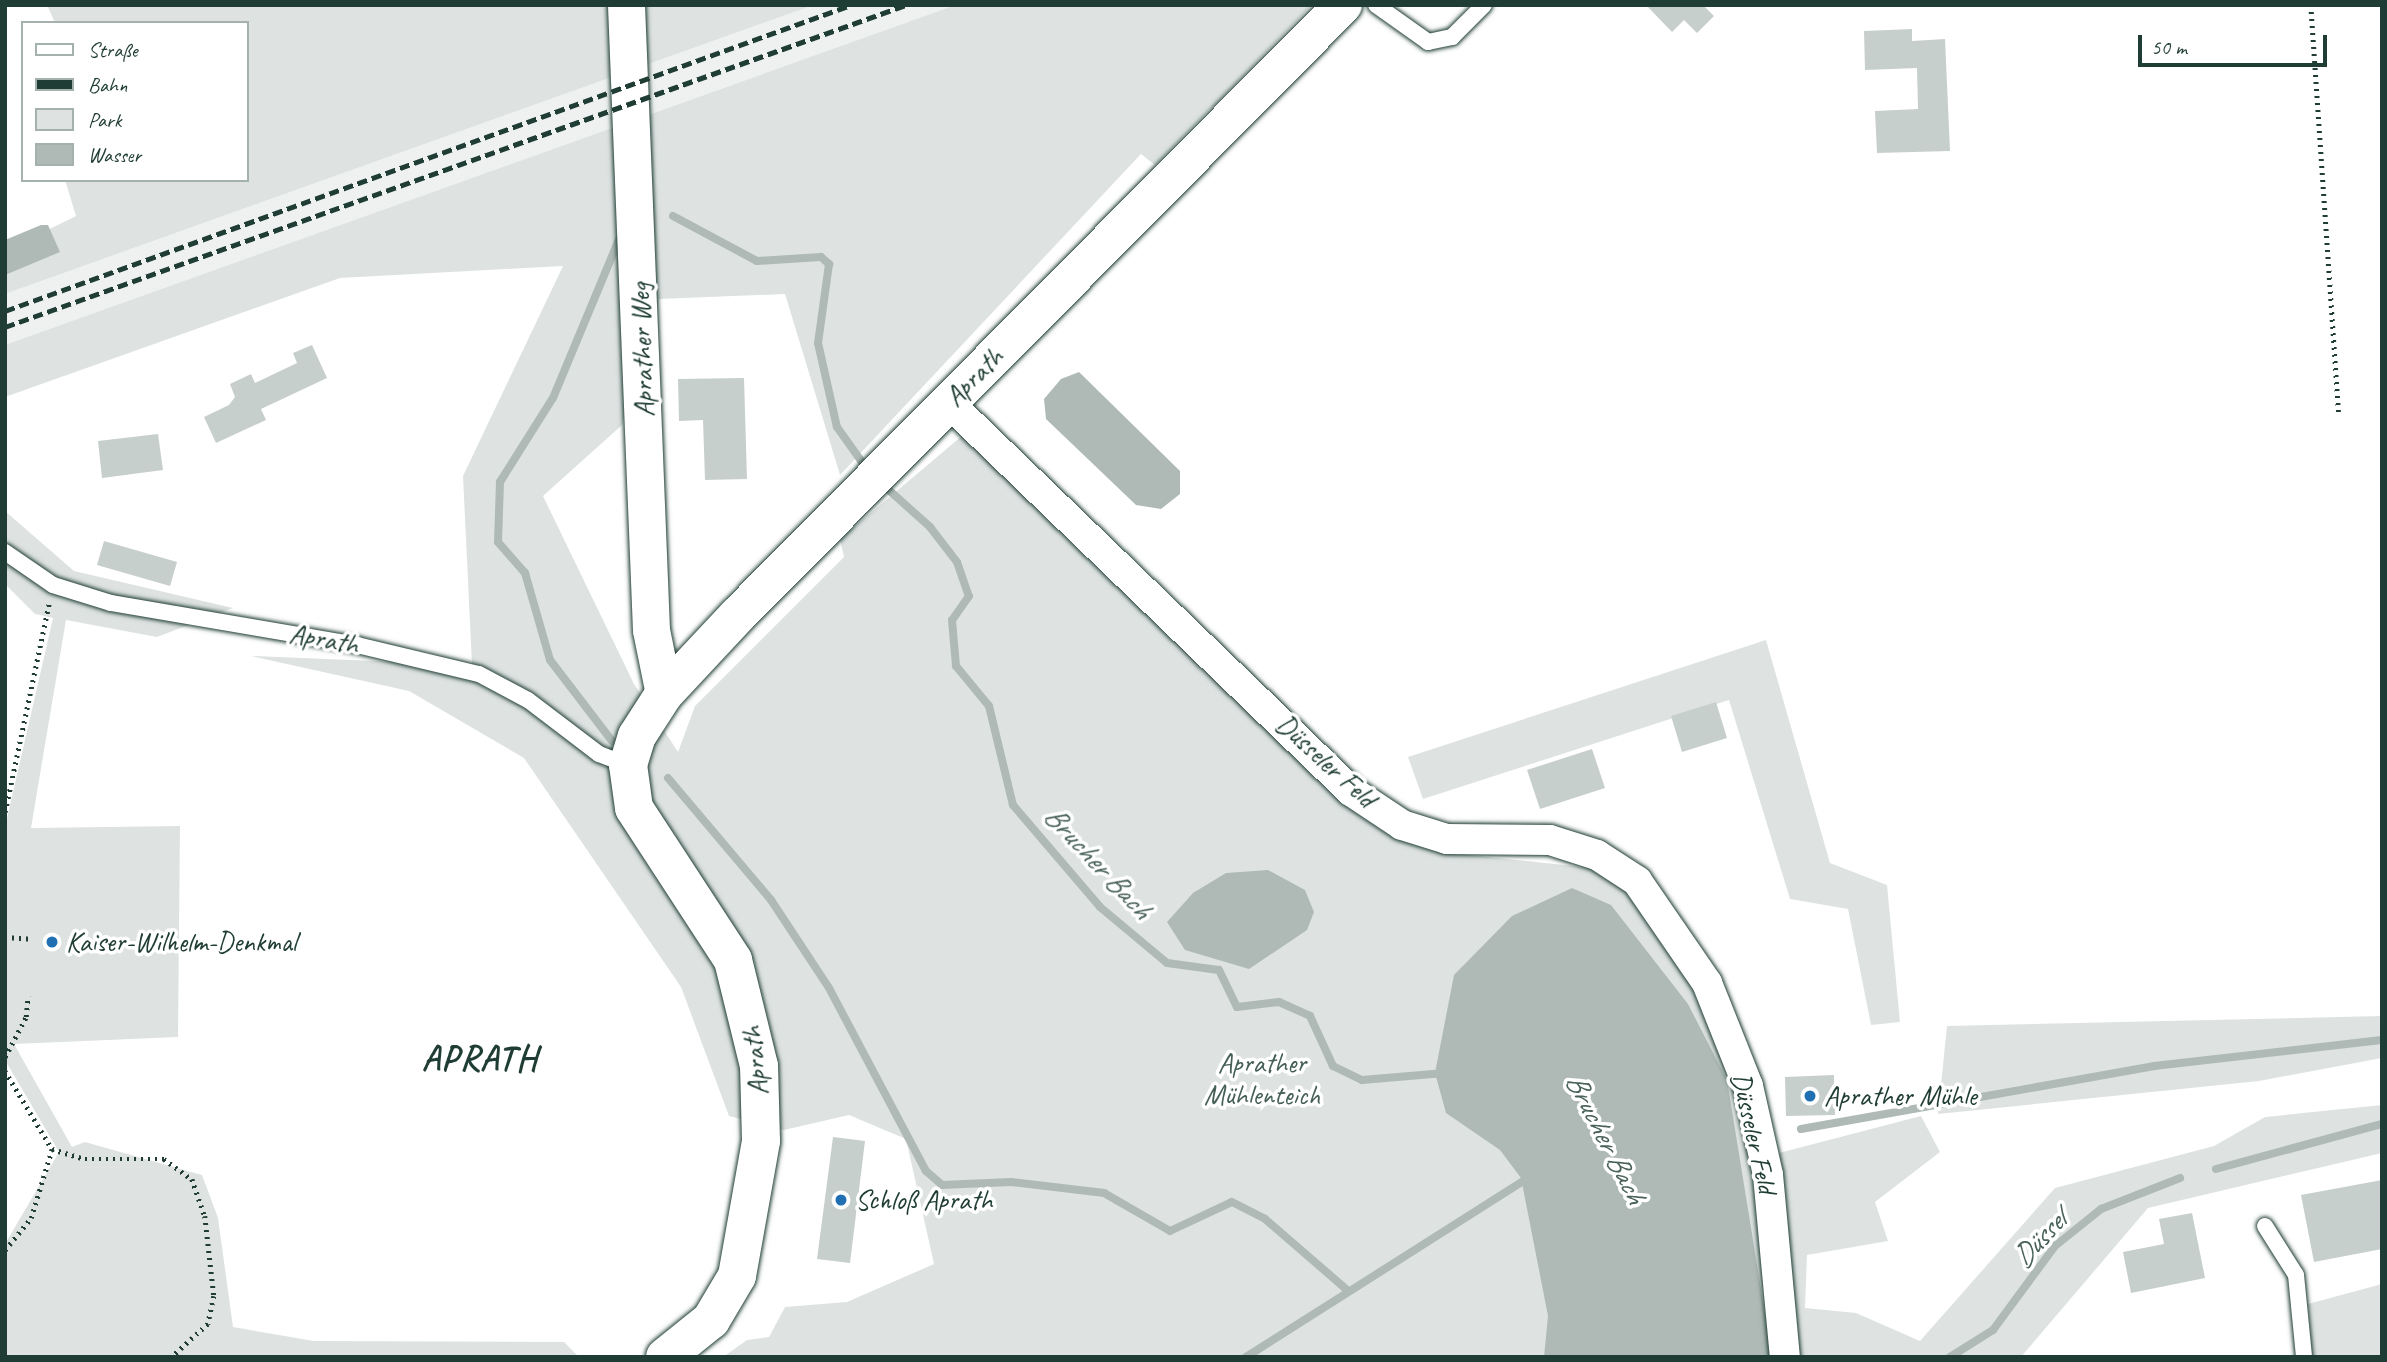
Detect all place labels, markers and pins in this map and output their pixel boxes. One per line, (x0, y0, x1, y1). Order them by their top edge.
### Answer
place label: Kaiser-Wilhelm-Denkmal (66, 925, 296, 959)
marker: Kaiser-Wilhelm-Denkmal (44, 934, 60, 950)
place label: Aprather Mühle (1824, 1079, 1977, 1113)
marker: Aprather Mühle (1802, 1088, 1818, 1104)
place label: Schloß Aprath (855, 1183, 992, 1217)
marker: Schloß Aprath (833, 1192, 849, 1208)

